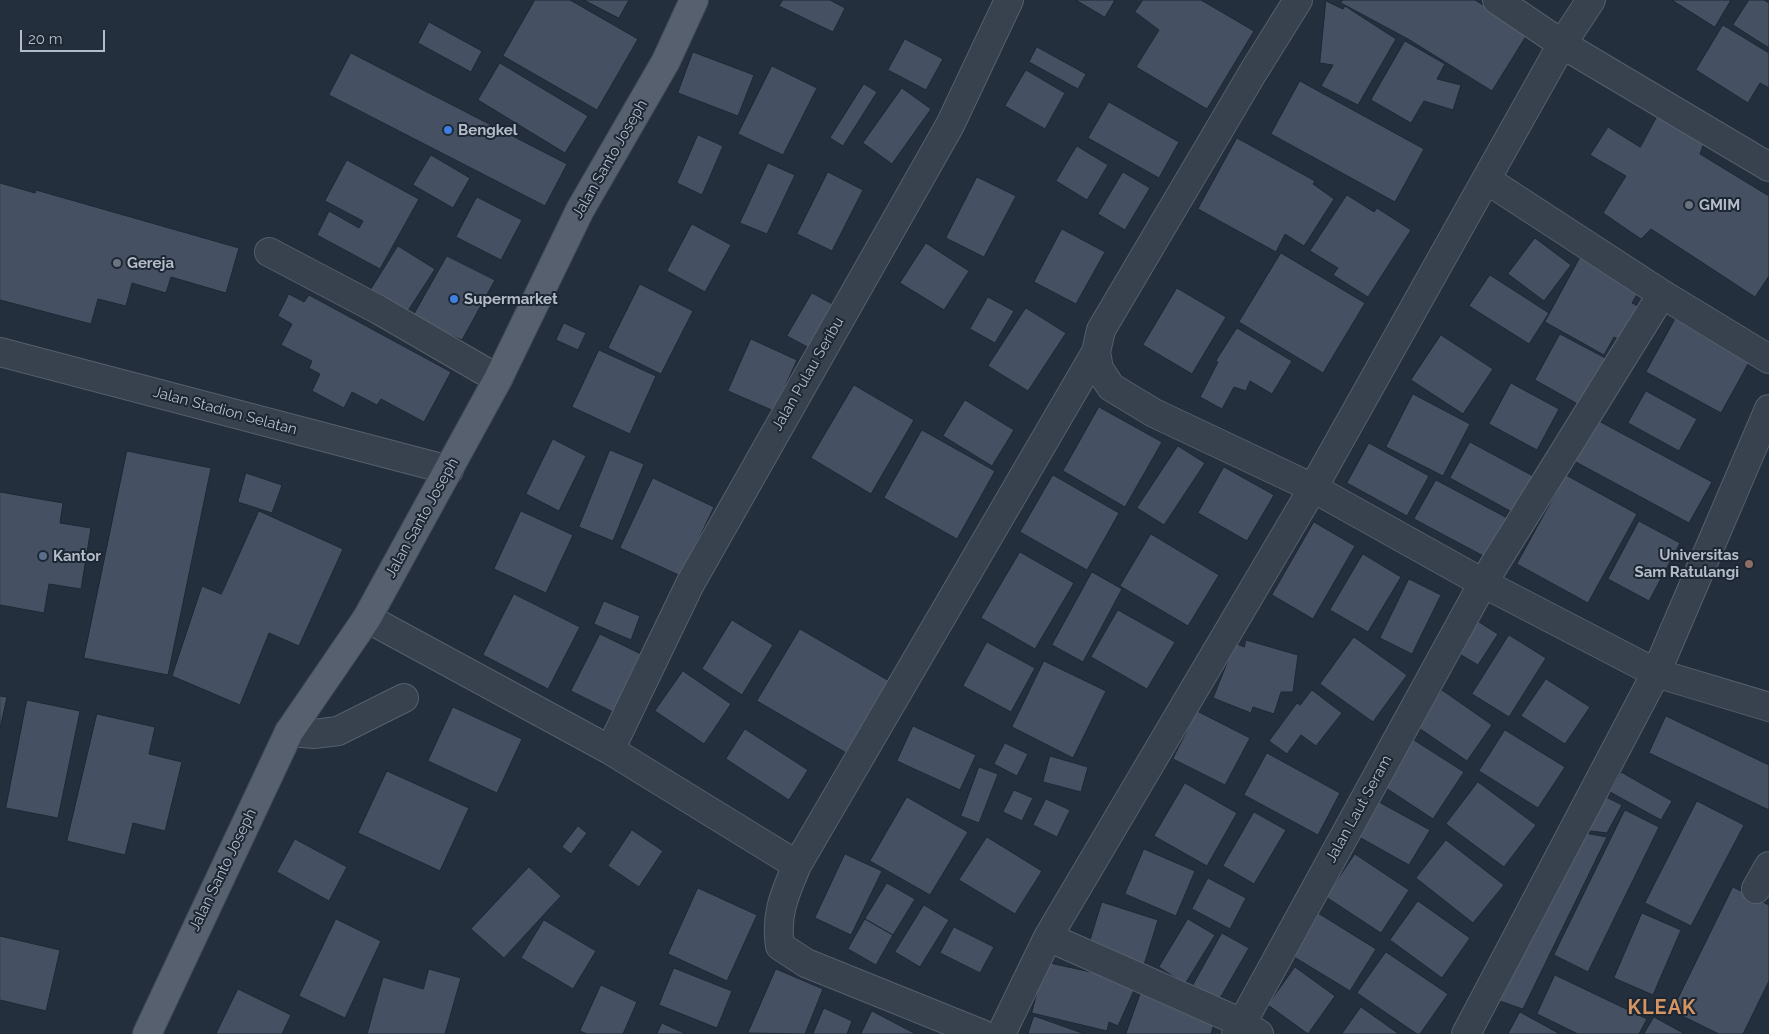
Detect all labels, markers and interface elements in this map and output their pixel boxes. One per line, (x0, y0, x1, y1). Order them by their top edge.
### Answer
scale bar (22, 20, 108, 52)
text: 20 m (28, 30, 63, 48)
street label: Jalan Santo Joseph (569, 97, 651, 221)
place label: Bengkel (458, 121, 517, 139)
marker: Bengkel (442, 124, 454, 136)
place label: GMIM (1699, 196, 1740, 214)
marker: GMIM (1683, 199, 1695, 211)
place label: Gereja (127, 254, 174, 272)
marker: Gereja (111, 257, 123, 269)
place label: Supermarket (464, 290, 558, 308)
marker: Supermarket (448, 293, 460, 305)
street label: Jalan Pulau Seribu (768, 314, 848, 434)
street label: Jalan Stadion Selatan (151, 383, 299, 439)
street label: Jalan Santo Joseph (382, 455, 462, 581)
place label: Universitas Sam Ratulangi (1635, 546, 1739, 581)
place label: Kantor (53, 547, 101, 565)
marker: Kantor (37, 550, 49, 562)
marker: Universitas Sam Ratulangi (1743, 558, 1755, 570)
street label: Jalan Laut Seram (1322, 752, 1396, 866)
street label: Jalan Santo Joseph (186, 806, 260, 934)
district label: KLEAK (1627, 996, 1697, 1020)

